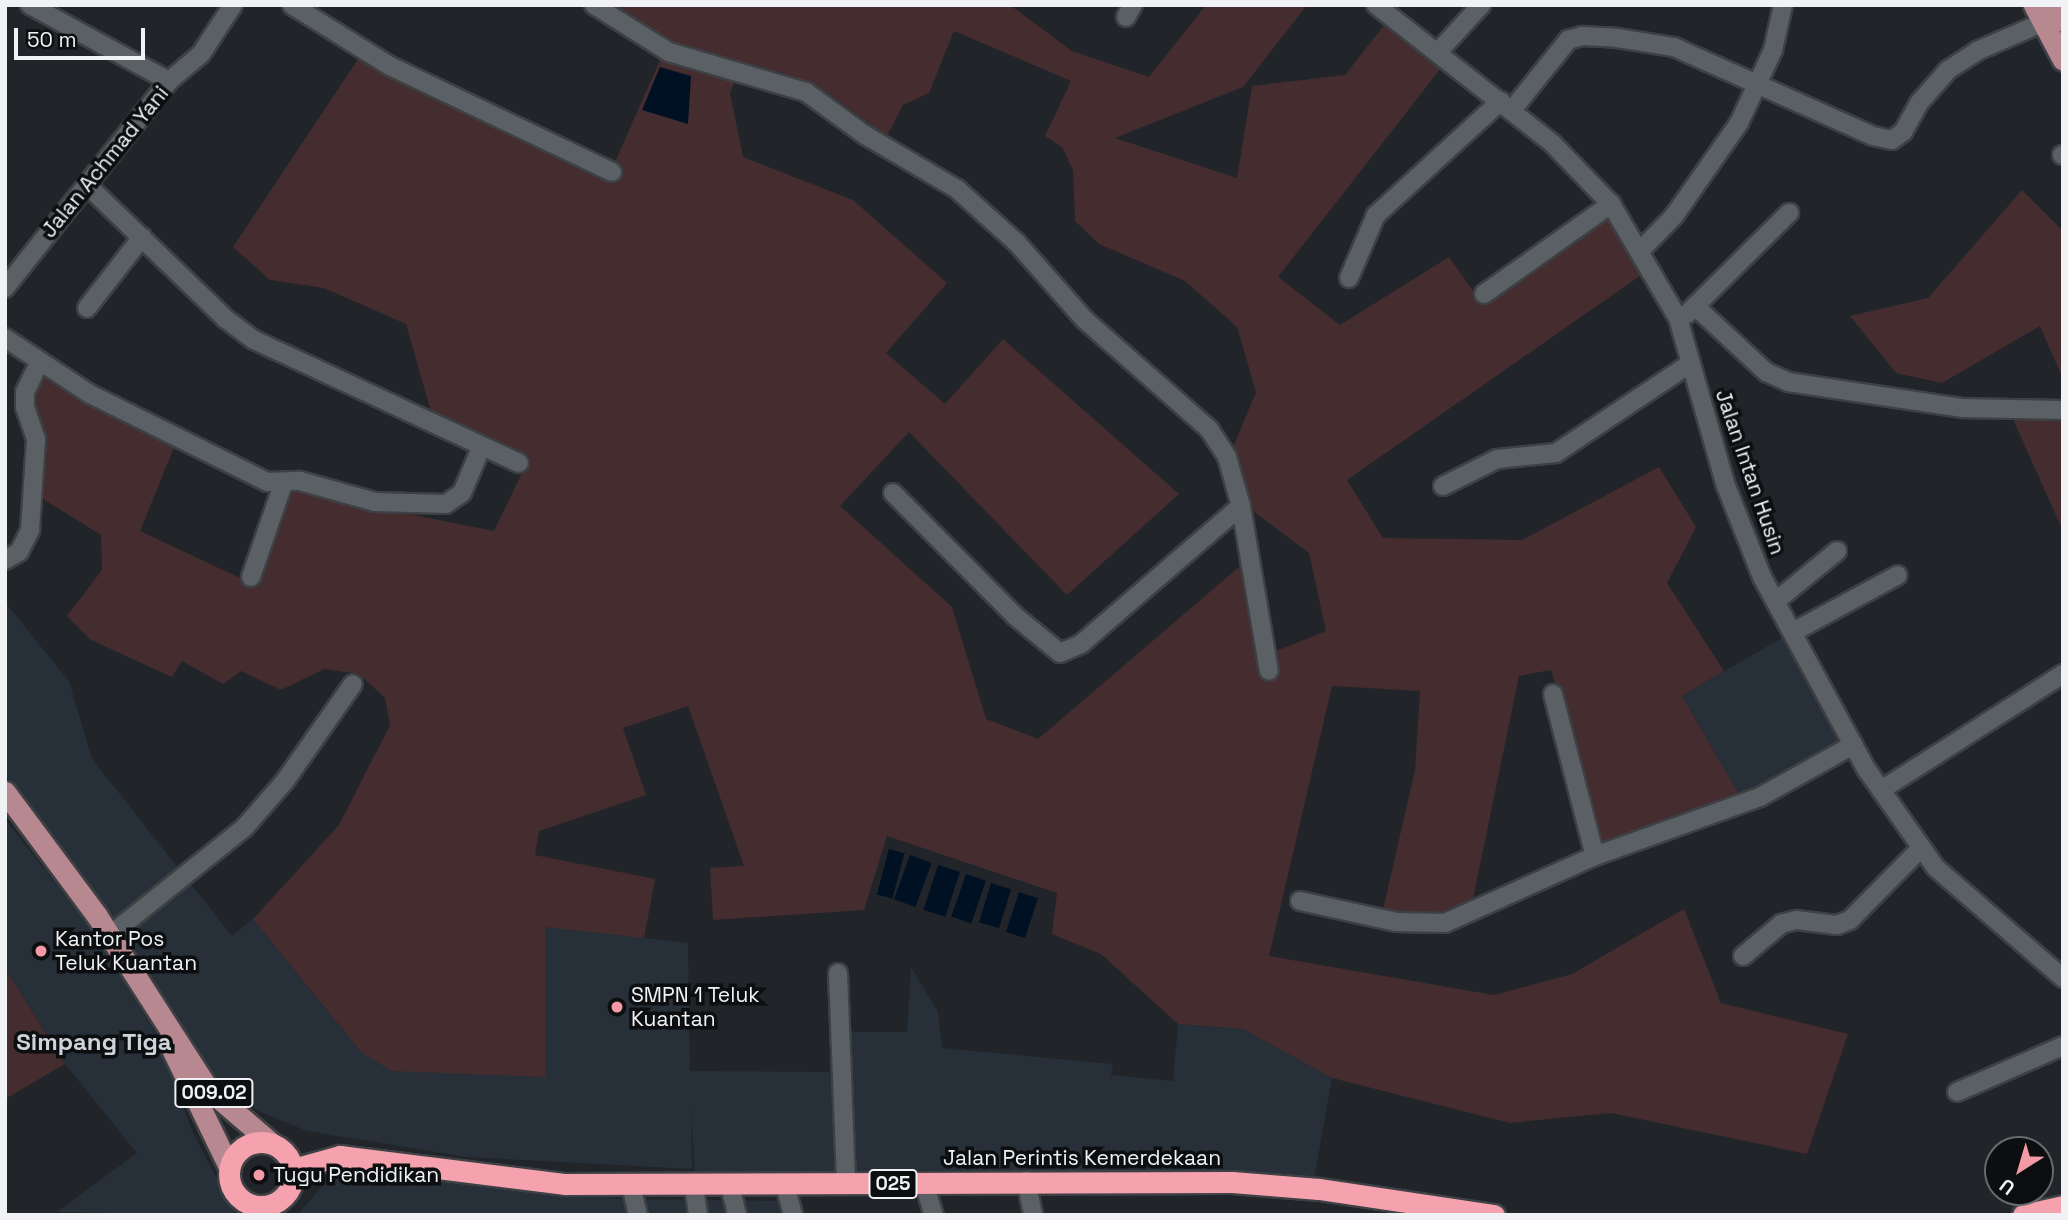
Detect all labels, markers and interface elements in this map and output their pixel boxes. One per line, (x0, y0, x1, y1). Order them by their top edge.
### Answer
scale bar (18, 14, 149, 58)
text: 50 m (27, 26, 77, 53)
street label: Jalan Achmad Yani (36, 81, 174, 243)
street label: Jalan Intan Husin (1710, 386, 1790, 558)
place label: Kantor Pos Teluk Kuantan (55, 926, 197, 976)
marker: Kantor Pos Teluk Kuantan (33, 943, 49, 959)
place label: SMPN 1 Teluk Kuantan (631, 982, 760, 1032)
marker: SMPN 1 Teluk Kuantan (609, 999, 625, 1015)
district label: Simpang Tiga (16, 1028, 172, 1056)
road number: 009.02 (174, 1078, 254, 1108)
north arrow (1984, 1136, 2054, 1206)
street label: Jalan Perintis Kemerdekaan (943, 1145, 1221, 1171)
place label: Tugu Pendidikan (273, 1162, 439, 1188)
marker: Tugu Pendidikan (251, 1167, 267, 1183)
road number: 025 (868, 1168, 917, 1200)
text: U (1995, 1173, 2020, 1200)

